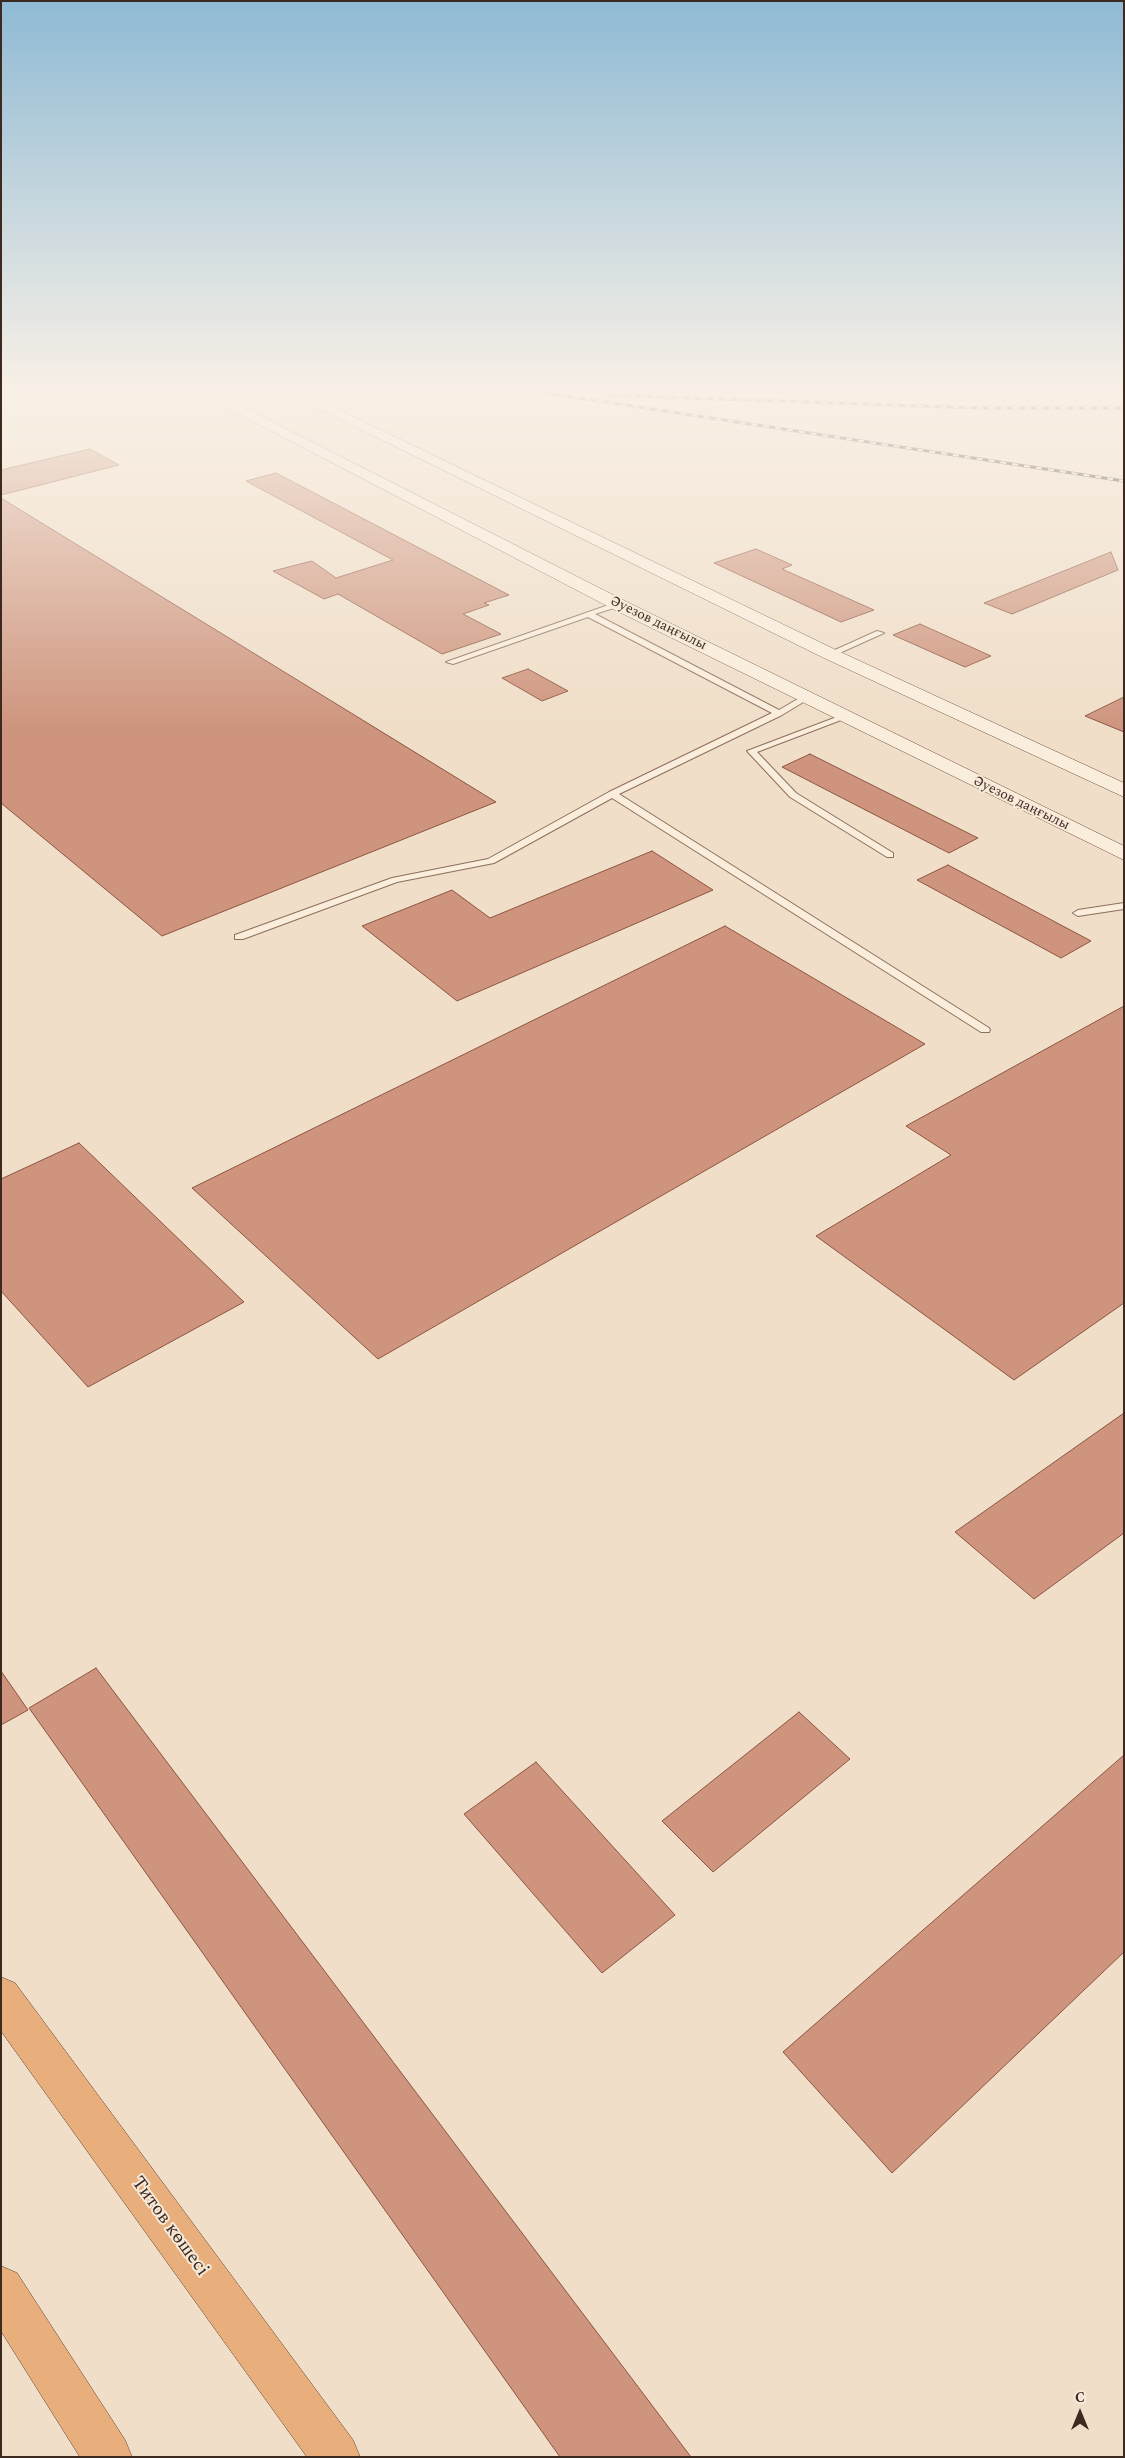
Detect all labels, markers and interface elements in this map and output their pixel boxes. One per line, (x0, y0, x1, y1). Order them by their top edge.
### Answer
street label: Әуезов даңғылы (607, 593, 709, 655)
street label: Әуезов даңғылы (970, 773, 1072, 835)
street label: Титов көшесі (125, 2173, 213, 2281)
text: С (1075, 2387, 1085, 2408)
north arrow (1055, 2388, 1105, 2438)

